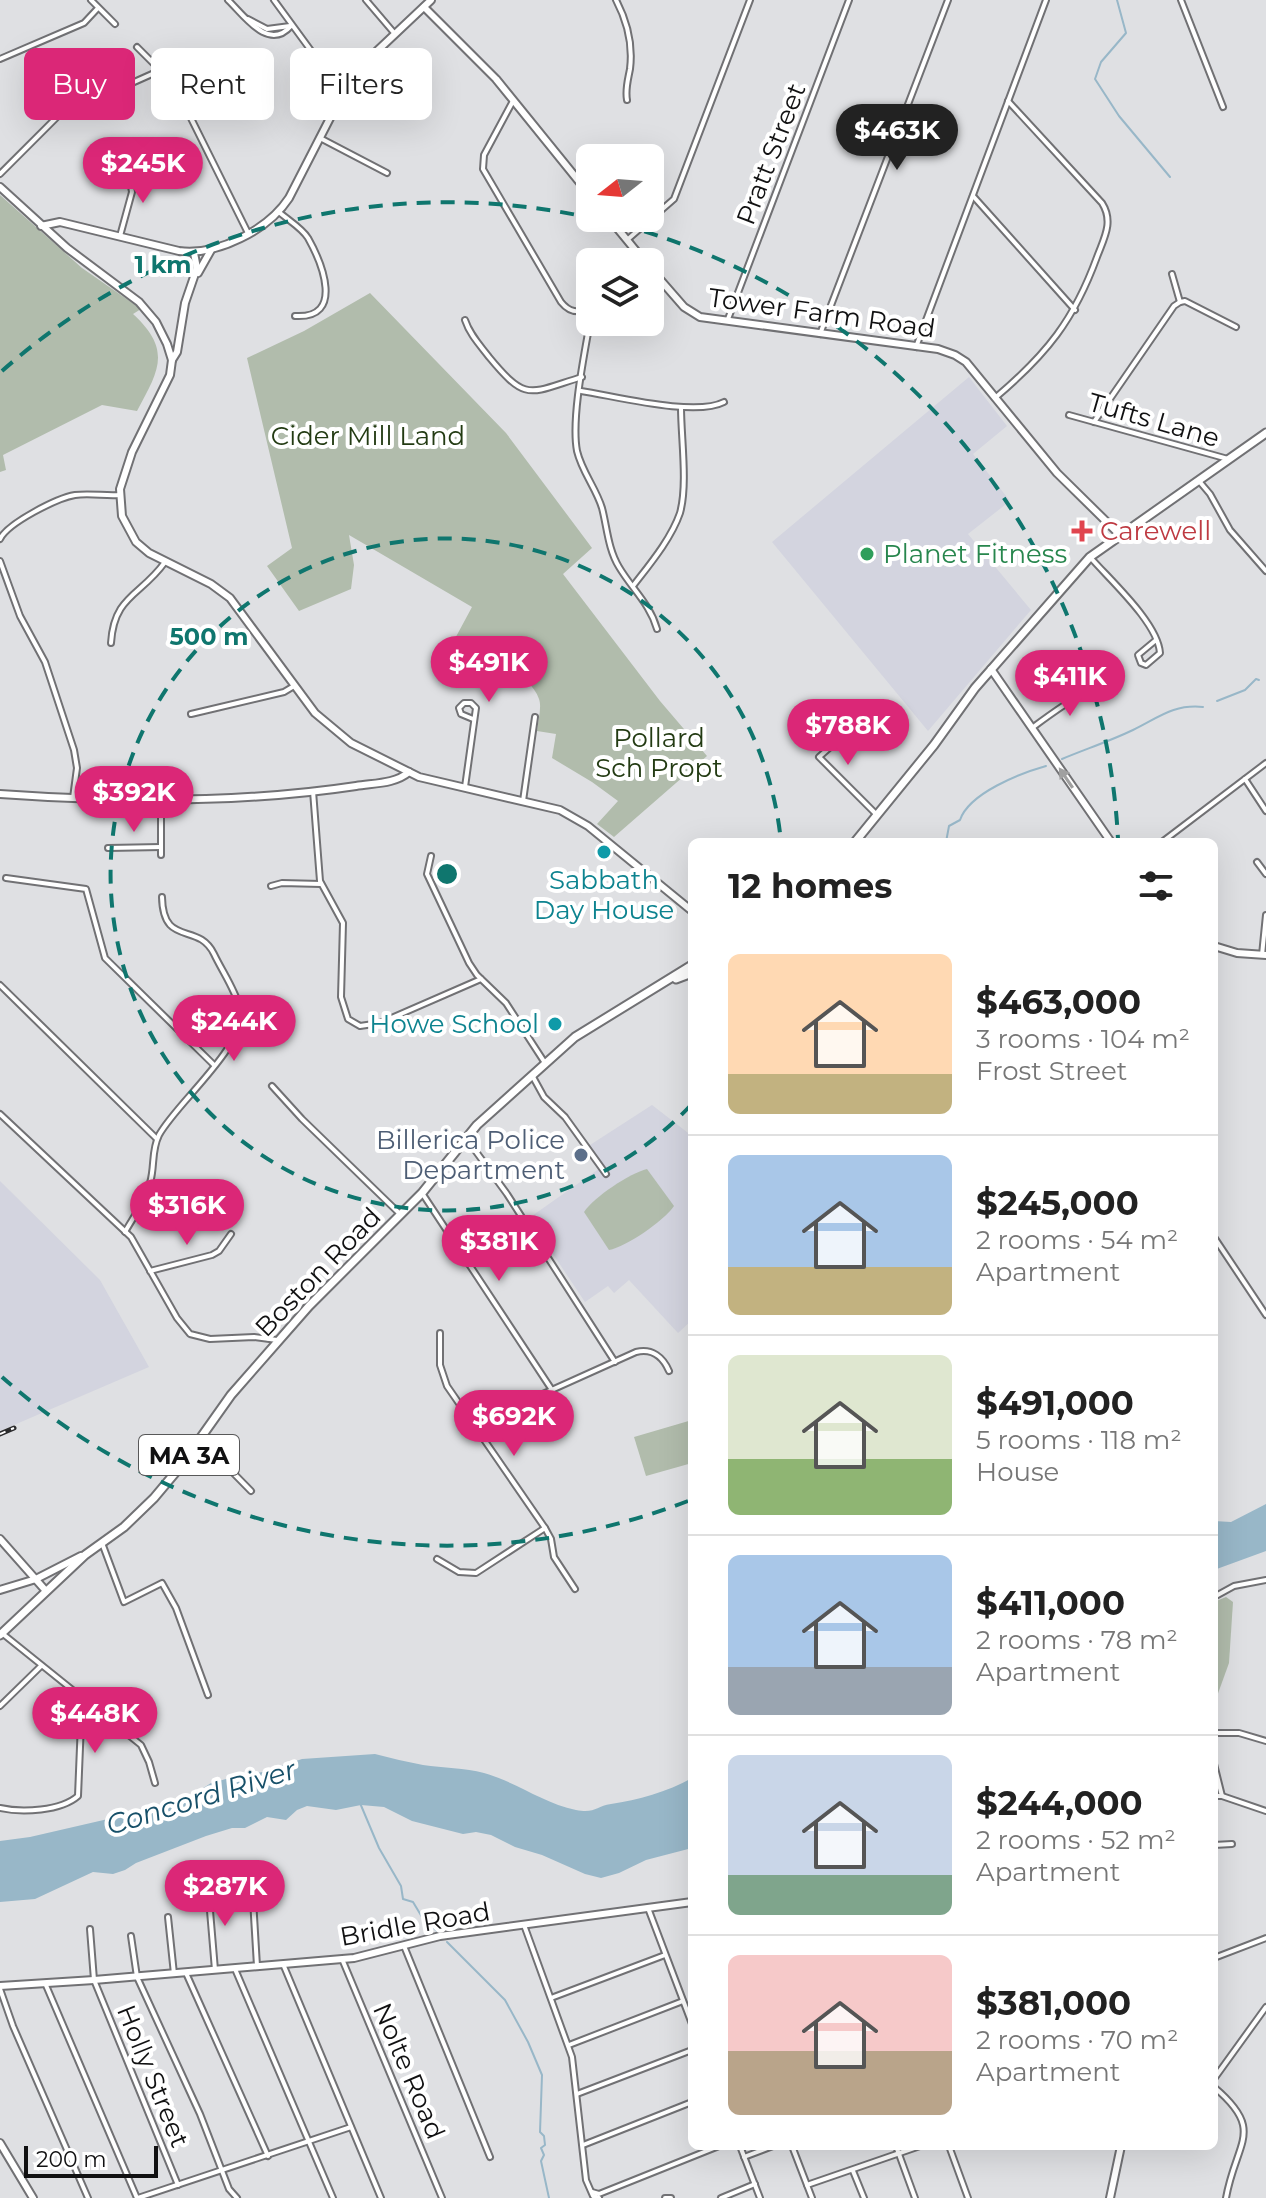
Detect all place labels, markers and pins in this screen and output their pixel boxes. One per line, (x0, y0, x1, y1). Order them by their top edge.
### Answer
pin: $463K (841, 104, 953, 172)
pin: $245K (87, 137, 199, 205)
place label: Carewell (1100, 515, 1211, 547)
marker: Carewell (1071, 520, 1093, 542)
place label: Planet Fitness (883, 538, 1067, 570)
marker: Planet Fitness (858, 545, 876, 563)
pin: $491K (433, 636, 545, 704)
pin: $411K (1014, 650, 1126, 718)
pin: $788K (792, 699, 904, 767)
pin: $392K (78, 766, 190, 834)
marker: Sabbath Day House (595, 843, 613, 861)
centre of rings (433, 860, 461, 888)
place label: Sabbath Day House (534, 864, 674, 926)
pin: $244K (178, 995, 290, 1063)
place label: Howe School (369, 1008, 539, 1040)
marker: Howe School (546, 1015, 564, 1033)
place label: Billerica Police Department (376, 1124, 565, 1186)
marker: Billerica Police Department (572, 1146, 590, 1164)
pin: $316K (131, 1179, 243, 1247)
pin: $381K (443, 1215, 555, 1283)
pin: $692K (458, 1390, 570, 1458)
pin: $448K (39, 1687, 151, 1755)
pin: $287K (169, 1860, 281, 1928)

